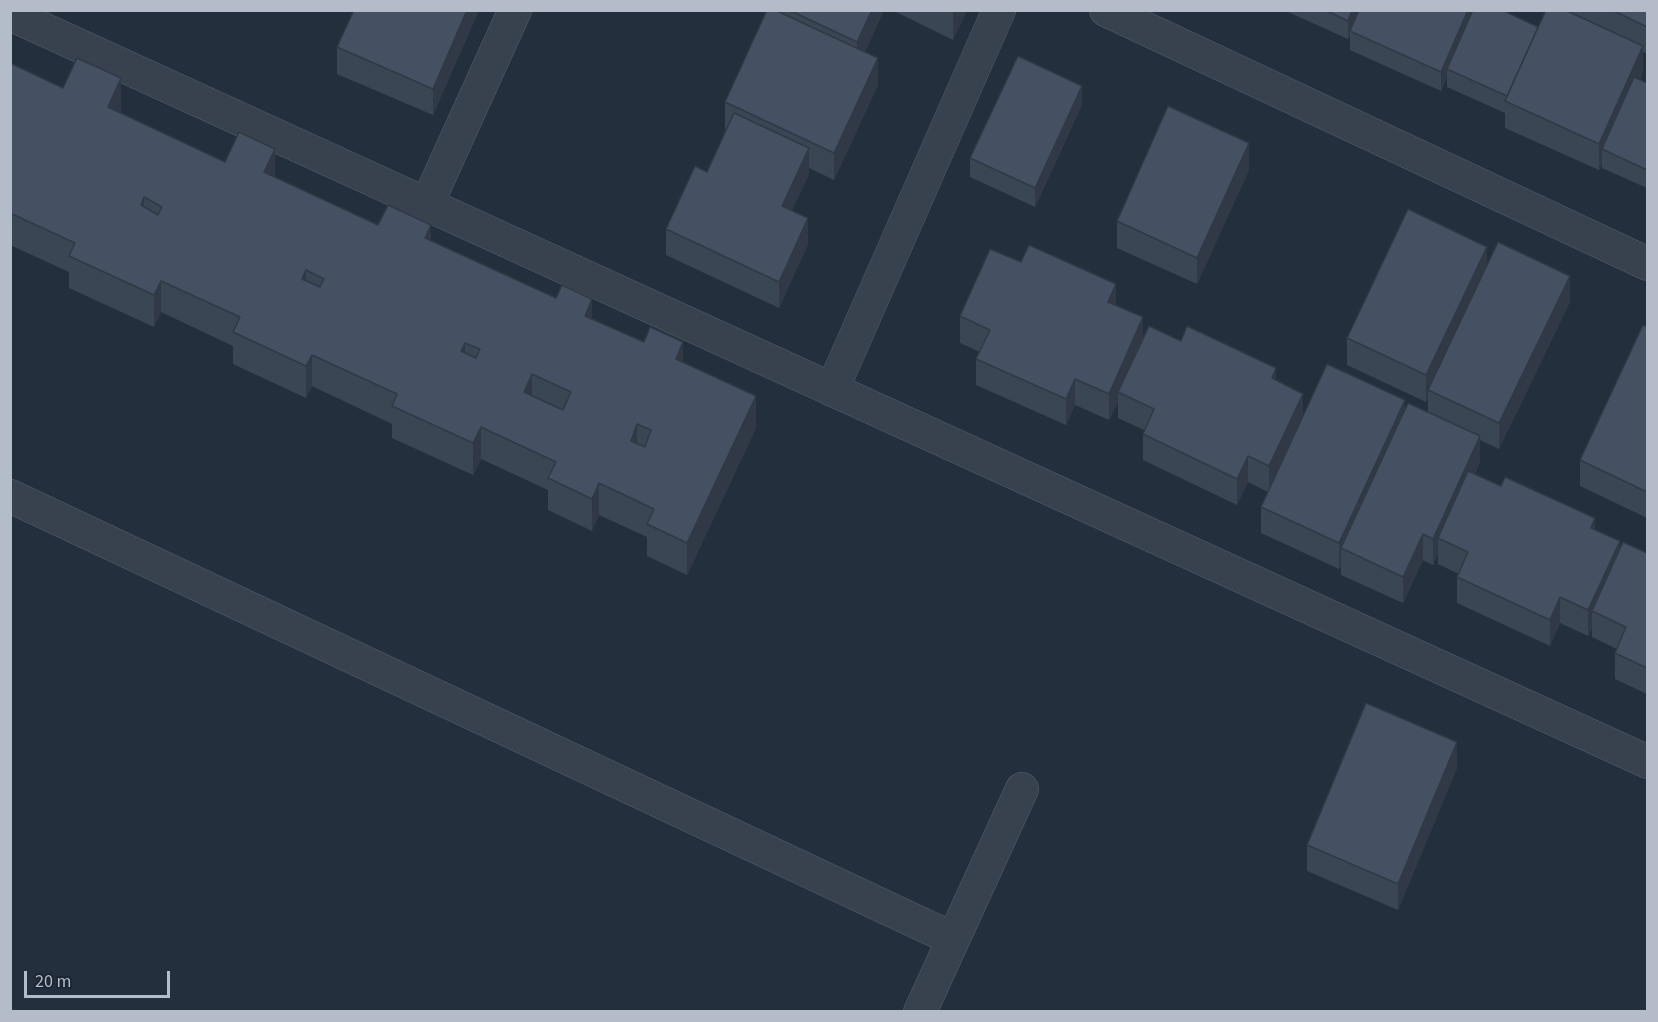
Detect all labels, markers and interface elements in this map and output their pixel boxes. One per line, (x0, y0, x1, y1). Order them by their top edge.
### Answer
scale bar (27, 959, 172, 997)
text: 20 m (35, 969, 71, 994)

